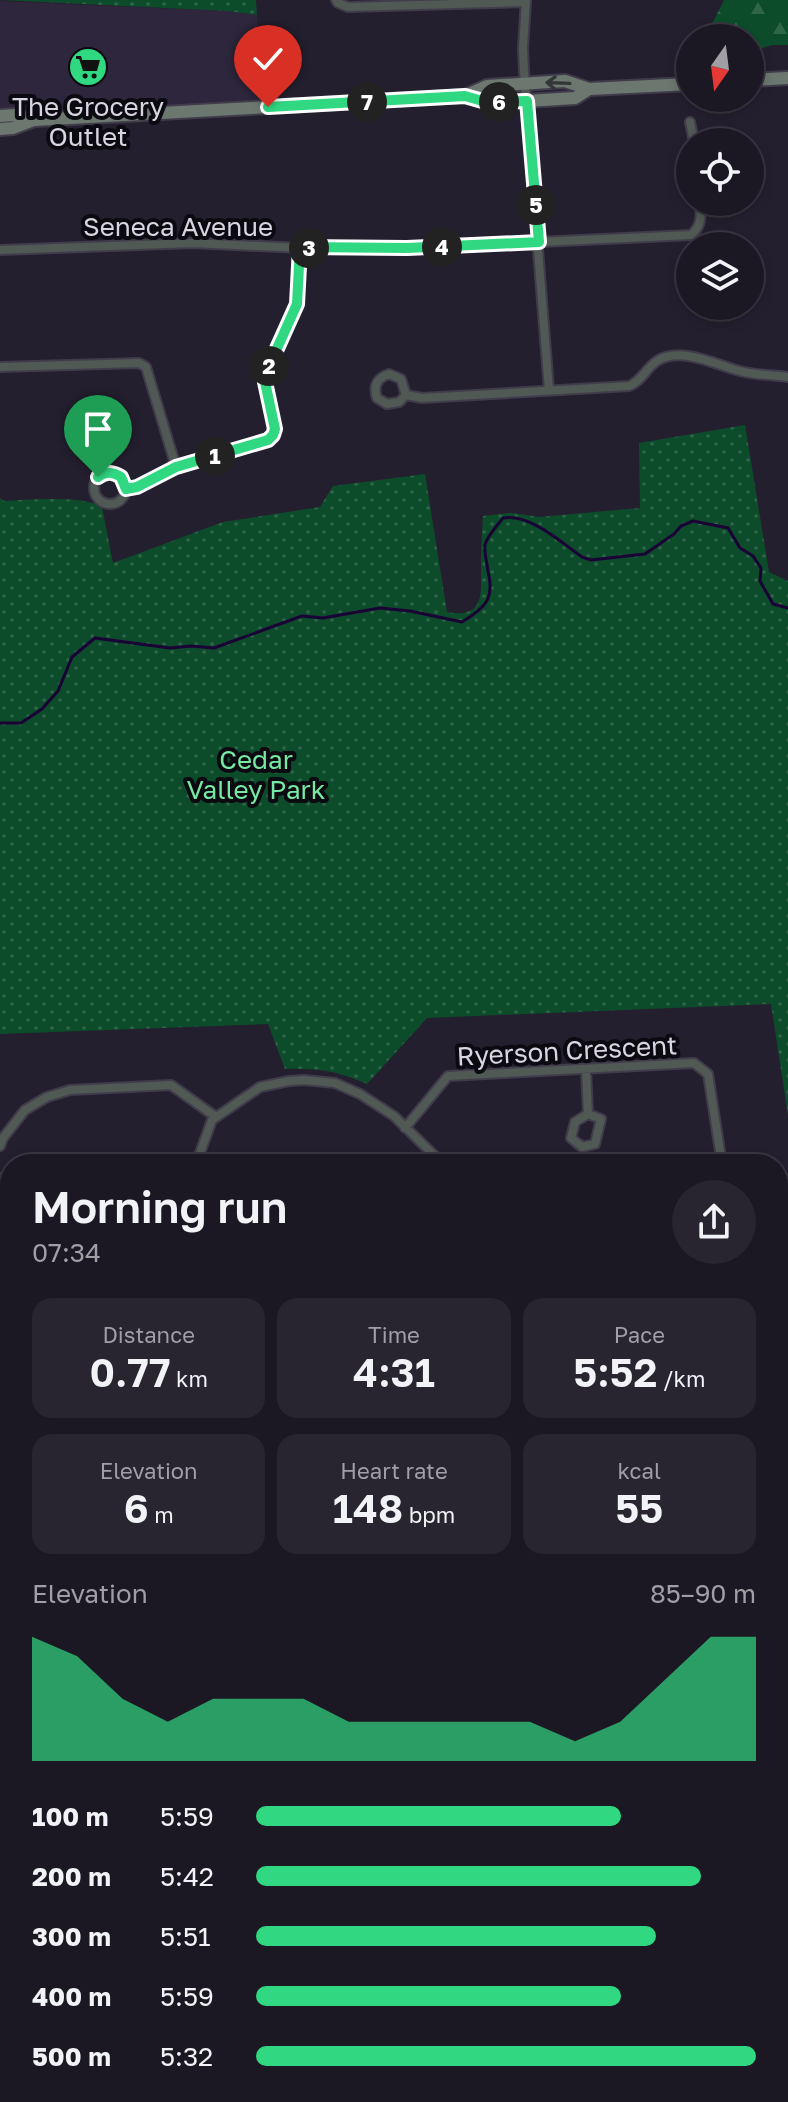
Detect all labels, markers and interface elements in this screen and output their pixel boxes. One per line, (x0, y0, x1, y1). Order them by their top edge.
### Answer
north arrow (676, 24, 764, 112)
map controls (676, 24, 764, 320)
pin (234, 25, 302, 107)
icon: check (246, 37, 290, 81)
supermarket icon: The Grocery Outlet (67, 46, 109, 88)
one-way arrow (545, 75, 572, 91)
pin: 7 (347, 82, 387, 122)
pin: 6 (479, 82, 519, 122)
text: 7 (361, 88, 373, 115)
text: 6 (492, 88, 506, 115)
place label: The Grocery Outlet (12, 91, 165, 152)
button: locate (676, 128, 764, 216)
pin: 5 (516, 185, 556, 225)
text: 5 (529, 191, 543, 218)
street label: Seneca Avenue (83, 211, 273, 242)
pin: 4 (422, 227, 462, 267)
pin: 3 (289, 228, 329, 268)
button: layers (676, 232, 764, 320)
text: 4 (435, 233, 449, 260)
text: 3 (302, 234, 316, 261)
pin: 2 (249, 346, 289, 386)
text: 2 (262, 352, 276, 379)
pin (64, 395, 132, 477)
icon: arrive (76, 407, 120, 451)
pin: 1 (195, 436, 235, 476)
text: 1 (209, 442, 221, 469)
park label: Cedar Valley Park (187, 744, 326, 805)
street label: Ryerson Crescent (456, 1029, 678, 1072)
text: Morning run (32, 1180, 287, 1233)
button: share (672, 1180, 756, 1264)
text: 07:34 (32, 1237, 101, 1268)
text: Distance (102, 1321, 195, 1348)
text: Time (368, 1321, 420, 1348)
text: Pace (614, 1321, 665, 1348)
text: 0.77 (89, 1348, 171, 1396)
text: 4:31 (353, 1348, 435, 1396)
text: 5:52 (573, 1348, 657, 1396)
text: km (171, 1365, 208, 1392)
text: /km (657, 1365, 705, 1392)
text: Elevation (100, 1457, 198, 1484)
text: Heart rate (340, 1457, 448, 1484)
text: kcal (618, 1457, 661, 1484)
text: 6 (124, 1484, 149, 1532)
text: 148 (333, 1484, 403, 1532)
text: 55 (615, 1484, 663, 1532)
text: m (149, 1501, 174, 1528)
text: bpm (403, 1501, 455, 1528)
text: Elevation (32, 1578, 148, 1609)
text: 85–90 m (650, 1578, 756, 1609)
text: 100 m (32, 1801, 108, 1832)
text: 5:59 (160, 1801, 214, 1832)
text: 200 m (32, 1861, 111, 1892)
text: 5:42 (160, 1861, 214, 1892)
text: 300 m (32, 1921, 111, 1952)
text: 5:51 (160, 1921, 211, 1952)
text: 400 m (32, 1981, 111, 2012)
text: 5:59 (160, 1981, 214, 2012)
text: 500 m (32, 2041, 111, 2072)
text: 5:32 (160, 2041, 213, 2072)

